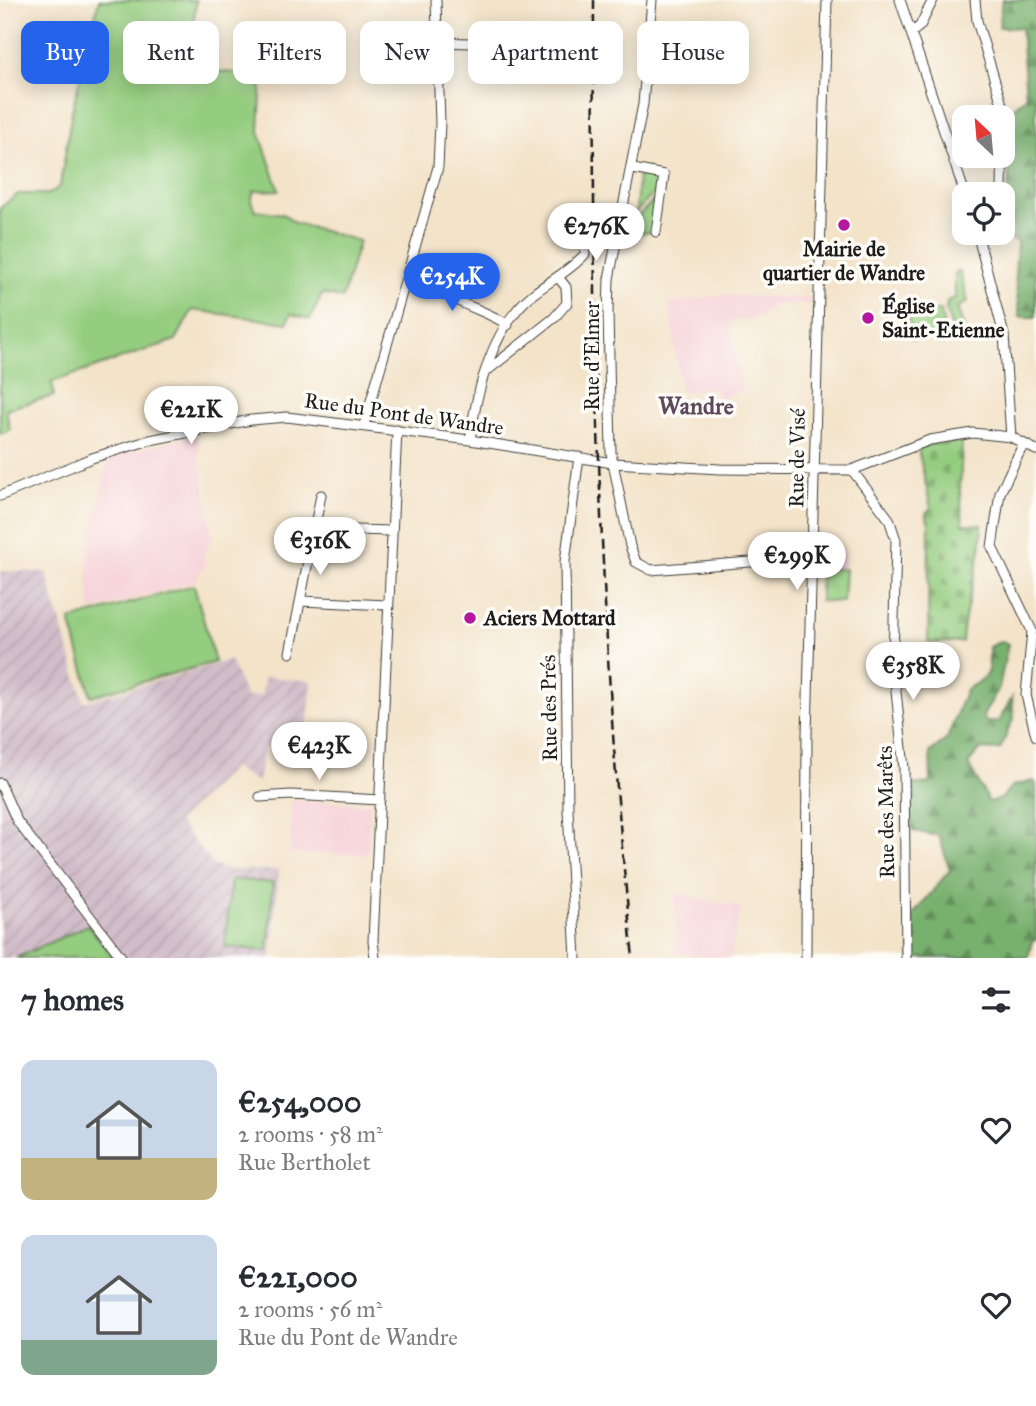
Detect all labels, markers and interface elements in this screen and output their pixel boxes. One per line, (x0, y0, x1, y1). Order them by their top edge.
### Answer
chip: Buy (21, 21, 109, 84)
chip: Rent (123, 21, 219, 84)
chip: Filters (233, 21, 346, 84)
chip: New (360, 21, 454, 84)
chip: Apartment (468, 21, 623, 84)
chip: House (637, 21, 749, 84)
north arrow (952, 105, 1015, 168)
map controls (952, 105, 1015, 245)
button: locate (952, 182, 1015, 245)
pin: €276K (547, 204, 645, 263)
text: €276K (564, 212, 628, 240)
marker: Mairie de quartier de Wandre (836, 217, 852, 233)
place label: Mairie de quartier de Wandre (763, 236, 925, 286)
pin: €254K (403, 254, 501, 313)
text: €254K (420, 262, 484, 290)
place label: Église Saint-Etienne (882, 292, 1005, 343)
street label: Rue d'Elmer (579, 301, 605, 411)
marker: Église Saint-Etienne (860, 310, 876, 326)
pin: €221K (142, 386, 240, 446)
street label: Rue du Pont de Wandre (303, 387, 505, 441)
district label: Wandre (658, 391, 734, 421)
text: €221K (160, 395, 222, 423)
street label: Rue de Visé (783, 408, 811, 508)
pin: €316K (271, 518, 369, 577)
text: €316K (290, 526, 350, 554)
pin: €299K (748, 532, 846, 592)
text: €299K (764, 541, 830, 569)
place label: Aciers Mottard (482, 605, 616, 631)
marker: Aciers Mottard (462, 610, 478, 626)
pin: €358K (864, 642, 962, 702)
text: €358K (882, 651, 944, 679)
street label: Rue des Prés (535, 654, 563, 762)
pin: €423K (270, 722, 368, 782)
text: €423K (287, 731, 351, 759)
street label: Rue des Marêts (872, 745, 900, 879)
icon: filters (977, 981, 1015, 1019)
text: 7 homes (21, 982, 124, 1018)
text: €254,000 (238, 1084, 361, 1120)
icon: home (77, 1088, 161, 1172)
icon: heart (977, 1111, 1015, 1149)
text: 2 rooms · 58 m² (238, 1120, 383, 1148)
text: Rue Bertholet (238, 1148, 371, 1176)
text: €221,000 (238, 1259, 358, 1295)
icon: home (77, 1263, 161, 1347)
icon: heart (977, 1286, 1015, 1324)
text: 2 rooms · 56 m² (238, 1295, 382, 1323)
text: Rue du Pont de Wandre (238, 1323, 458, 1351)

